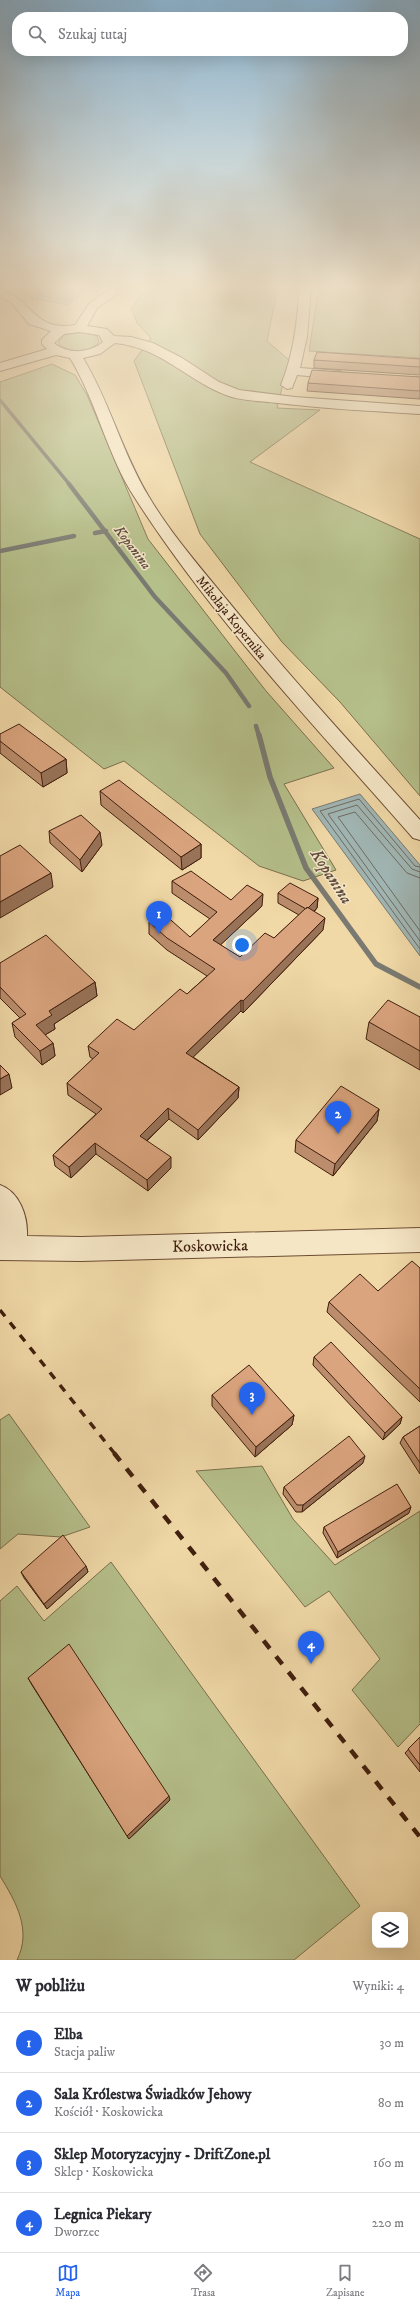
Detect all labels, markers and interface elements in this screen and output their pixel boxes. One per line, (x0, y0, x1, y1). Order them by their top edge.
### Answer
search box (12, 12, 408, 56)
icon: search (26, 23, 48, 45)
text: Szukaj tutaj (58, 25, 127, 44)
water label: Kopanina (109, 521, 155, 573)
street label: Mikołaja Kopernika (192, 573, 270, 664)
water label: Kopanina (305, 844, 357, 908)
pin: 1 (146, 901, 172, 934)
your location (232, 935, 252, 955)
pin: 2 (325, 1101, 351, 1134)
street label: Koskowicka (172, 1235, 248, 1257)
pin: 3 (239, 1382, 265, 1415)
pin: 4 (298, 1631, 324, 1664)
map controls (372, 1912, 408, 1948)
button: layers (372, 1912, 408, 1948)
text: W pobliżu (16, 1975, 85, 1997)
text: Wyniki: 4 (353, 1978, 404, 1994)
text: Elba (54, 2025, 83, 2044)
text: 1 (27, 2035, 31, 2051)
text: 30 m (380, 2035, 404, 2051)
text: Stacja paliw (54, 2044, 115, 2060)
text: Sala Królestwa Świadków Jehowy (54, 2085, 251, 2104)
text: 2 (26, 2095, 32, 2111)
text: 80 m (378, 2095, 404, 2111)
text: Kościół · Koskowicka (54, 2104, 163, 2120)
text: Sklep Motoryzacyjny - DriftZone.pl (54, 2145, 270, 2164)
text: 3 (27, 2155, 31, 2171)
text: 160 m (373, 2155, 404, 2171)
text: Sklep · Koskowicka (54, 2164, 153, 2180)
text: Legnica Piekary (54, 2205, 151, 2224)
text: 4 (25, 2215, 33, 2231)
text: 220 m (372, 2215, 404, 2231)
text: Dworzec (54, 2224, 100, 2240)
tab: Mapa (55, 2262, 80, 2300)
tab: Trasa (191, 2262, 215, 2300)
tab: Zapisane (326, 2262, 365, 2300)

